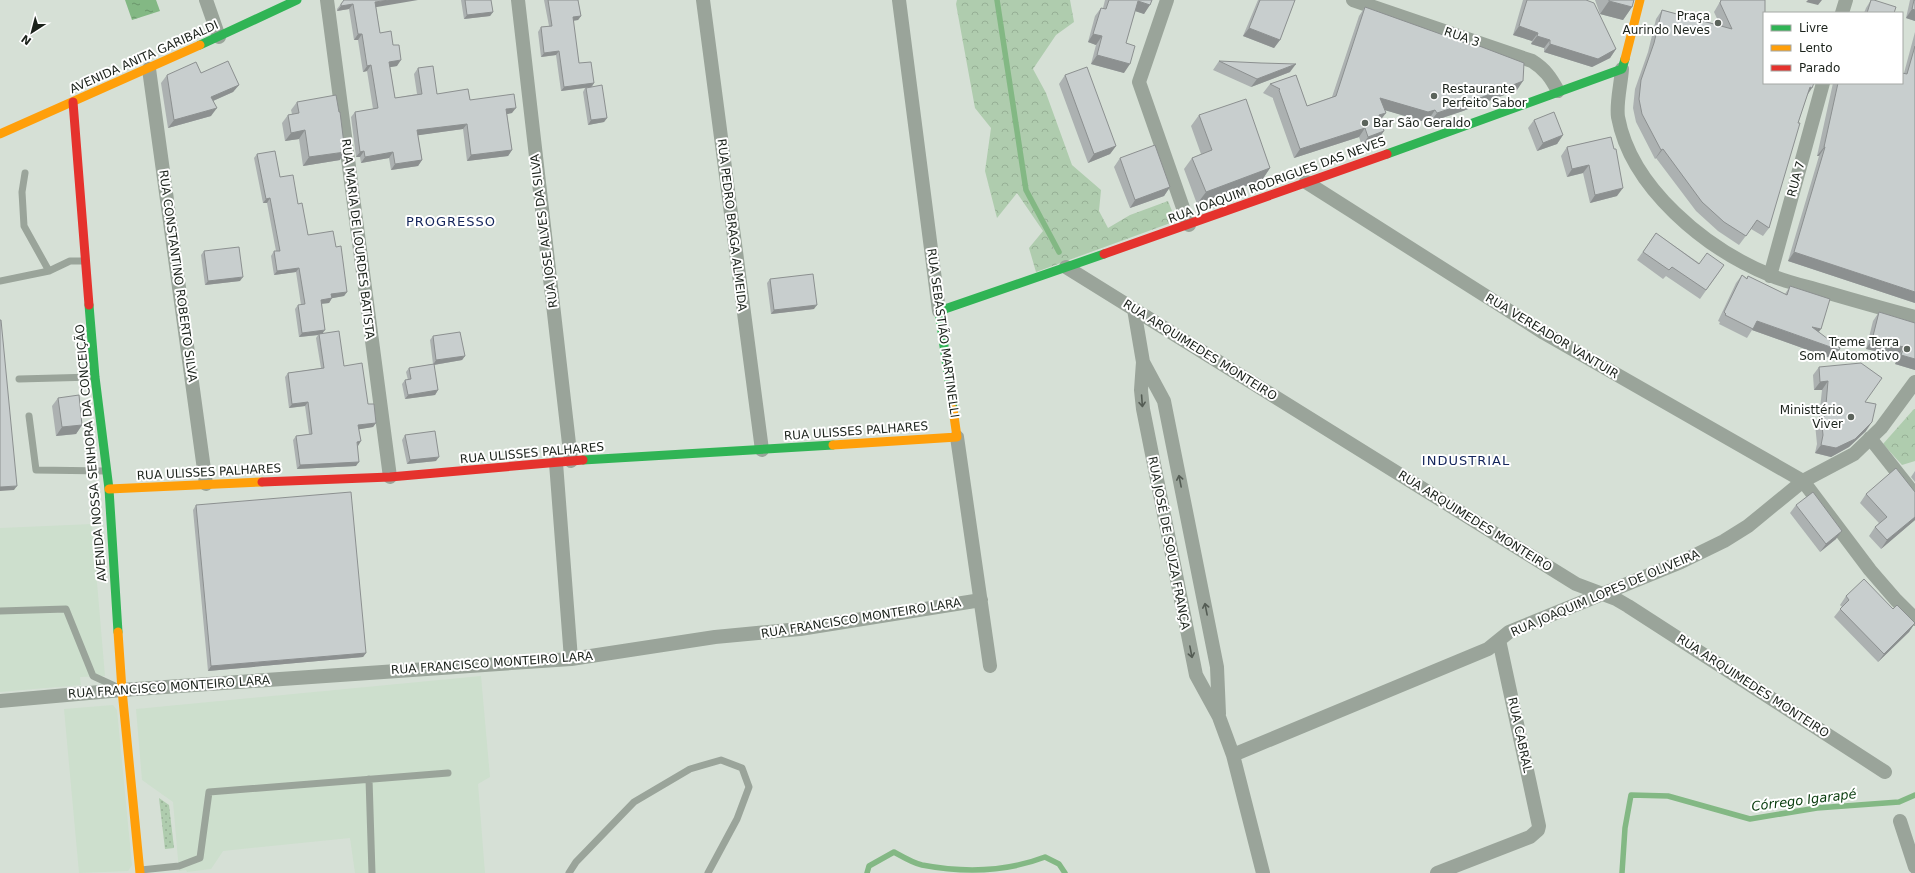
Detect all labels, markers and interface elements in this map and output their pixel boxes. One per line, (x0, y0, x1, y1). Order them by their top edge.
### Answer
place label: Praça Aurindo Neves (1622, 9, 1710, 37)
north arrow (12, 12, 52, 52)
legend (1763, 12, 1903, 84)
street label: AVENIDA ANITA GARIBALDI (67, 18, 221, 96)
marker: Praça Aurindo Neves (1713, 18, 1723, 28)
text: Livre (1799, 21, 1828, 35)
street label: RUA 3 (1442, 24, 1482, 50)
text: N (19, 32, 34, 48)
text: Lento (1799, 41, 1833, 55)
text: Parado (1799, 61, 1840, 75)
place label: Restaurante Perfeito Sabor (1442, 82, 1527, 110)
marker: Restaurante Perfeito Sabor (1429, 91, 1439, 101)
place label: Bar São Geraldo (1373, 116, 1471, 130)
marker: Bar São Geraldo (1360, 118, 1370, 128)
street label: RUA JOAQUIM RODRIGUES DAS NEVES (1166, 134, 1388, 226)
street label: RUA MARIA DE LOURDES BATISTA (339, 138, 377, 341)
street label: RUA PEDRO BRAGA ALMEIDA (714, 138, 750, 313)
street label: RUA JOSE ALVES DA SILVA (528, 152, 560, 309)
street label: RUA 7 (1784, 159, 1808, 199)
street label: RUA CONSTANTINO ROBERTO SILVA (156, 169, 200, 384)
district label: PROGRESSO (406, 214, 496, 229)
street label: RUA SEBASTIÃO MARTINELLI (924, 247, 963, 419)
street label: RUA VEREADOR VANTUIR (1483, 291, 1621, 381)
street label: RUA ARQUIMEDES MONTEIRO (1121, 297, 1279, 403)
street label: AVENIDA NOSSA SENHORA DA CONCEIÇÃO (72, 324, 109, 582)
place label: Treme Terra Som Automotivo (1799, 335, 1899, 363)
marker: Treme Terra Som Automotivo (1902, 344, 1912, 354)
one-way arrow (1138, 394, 1146, 407)
place label: Ministtério Viver (1780, 403, 1843, 431)
marker: Ministtério Viver (1846, 412, 1856, 422)
street label: RUA ULISSES PALHARES (783, 419, 929, 443)
street label: RUA ULISSES PALHARES (459, 440, 605, 466)
district label: INDUSTRIAL (1422, 453, 1510, 468)
street label: RUA JOSÉ DE SOUZA FRANÇA (1145, 455, 1194, 632)
street label: RUA ULISSES PALHARES (136, 461, 282, 483)
street label: RUA ARQUIMEDES MONTEIRO (1396, 468, 1554, 574)
one-way arrow (1176, 475, 1184, 488)
street label: RUA JOAQUIM LOPES DE OLIVEIRA (1509, 546, 1702, 639)
street label: RUA FRANCISCO MONTEIRO LARA (760, 595, 963, 641)
one-way arrow (1201, 603, 1209, 616)
street label: RUA ARQUIMEDES MONTEIRO (1674, 631, 1832, 741)
one-way arrow (1188, 645, 1196, 658)
street label: RUA FRANCISCO MONTEIRO LARA (391, 649, 594, 677)
street label: RUA FRANCISCO MONTEIRO LARA (68, 673, 271, 701)
street label: RUA CABRAL (1505, 696, 1535, 774)
water label: Córrego Igarapé (1751, 786, 1857, 814)

